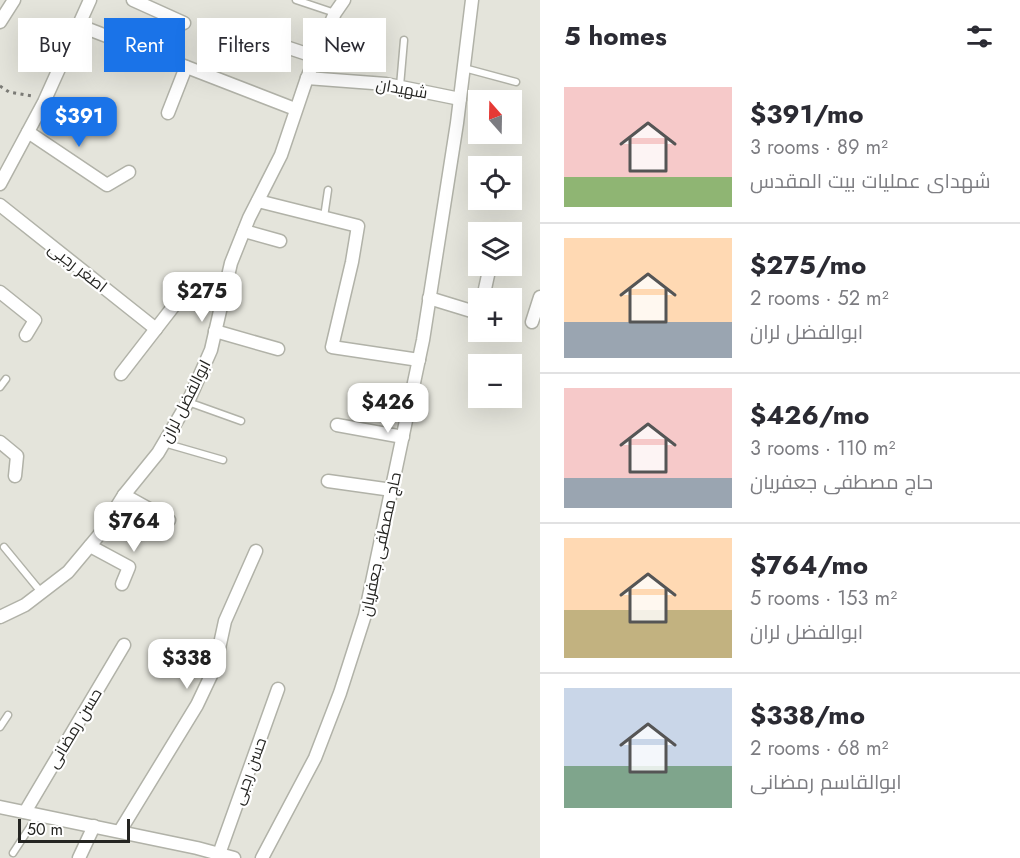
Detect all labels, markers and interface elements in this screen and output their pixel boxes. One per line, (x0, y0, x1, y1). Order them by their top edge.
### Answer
text: 5 homes (564, 17, 667, 55)
chip: Buy (18, 18, 92, 72)
chip: Rent (104, 18, 185, 72)
chip: Filters (197, 18, 291, 72)
chip: New (303, 18, 386, 72)
icon: filters (963, 20, 996, 53)
street label: شهیدان (374, 73, 430, 104)
north arrow (468, 90, 522, 144)
map controls (468, 90, 522, 408)
text: $391/mo (750, 95, 864, 133)
pin: $391 (43, 97, 115, 148)
text: $391 (55, 102, 103, 131)
icon: home (612, 111, 684, 183)
text: 3 rooms · 89 m² (750, 133, 888, 162)
button: locate (468, 156, 522, 210)
text: شهدای عملیات بیت المقدس (750, 167, 990, 196)
button: layers (468, 222, 522, 276)
street label: اصغر رجبی (43, 237, 112, 298)
text: $275/mo (750, 246, 866, 284)
icon: home (612, 262, 684, 334)
pin: $275 (166, 272, 238, 323)
text: $275 (177, 277, 227, 306)
text: 2 rooms · 52 m² (750, 284, 889, 313)
button: + (468, 288, 522, 342)
text: ابوالفضل لران (750, 318, 863, 347)
button: − (468, 354, 522, 408)
street label: ابوالفضل لران (155, 356, 216, 447)
pin: $426 (352, 383, 424, 434)
text: $426 (362, 388, 414, 417)
text: $426/mo (750, 396, 869, 434)
icon: home (612, 412, 684, 484)
text: 3 rooms · 110 m² (750, 434, 896, 463)
text: حاج مصطفی جعفریان (750, 468, 933, 497)
street label: حاج مصطفی جعفریان (354, 470, 407, 618)
pin: $764 (98, 502, 170, 553)
text: $764 (108, 507, 160, 536)
text: $764/mo (750, 546, 868, 584)
icon: home (612, 562, 684, 634)
text: 5 rooms · 153 m² (750, 584, 897, 613)
text: ابوالفضل لران (750, 618, 863, 647)
pin: $338 (151, 639, 223, 690)
text: $338 (162, 644, 212, 673)
street label: حسن رمضانی (41, 684, 107, 773)
text: $338/mo (750, 696, 865, 734)
icon: home (612, 712, 684, 784)
street label: حسن رجبی (227, 734, 272, 808)
text: 2 rooms · 68 m² (750, 734, 888, 763)
text: ابوالقاسم رمضانی (750, 768, 902, 797)
scale bar (18, 816, 130, 844)
text: 50 m (27, 818, 63, 841)

